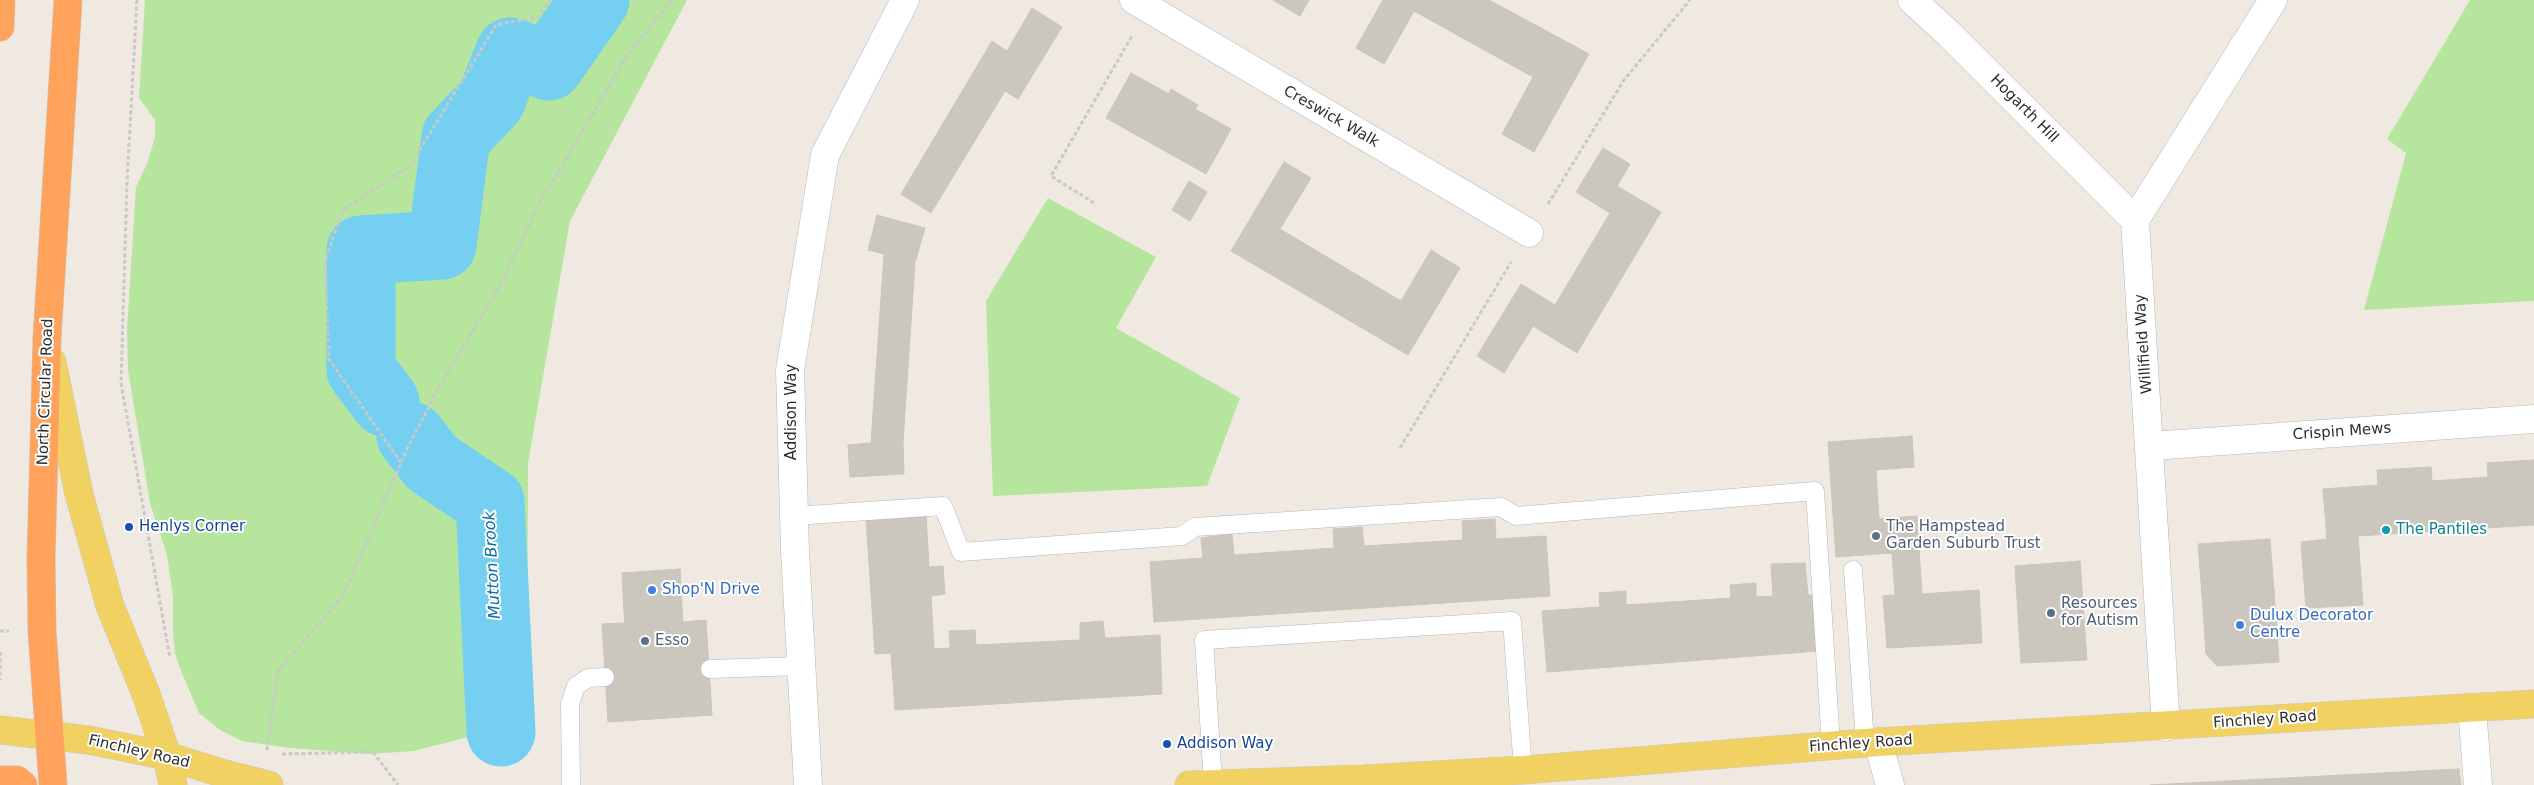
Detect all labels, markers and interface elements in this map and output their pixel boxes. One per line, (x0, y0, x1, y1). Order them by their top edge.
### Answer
street label: Hogarth Hill (1986, 71, 2062, 147)
street label: Creswick Walk (1280, 82, 1382, 152)
street label: Willifield Way (2132, 293, 2156, 395)
street label: North Circular Road (34, 318, 58, 466)
street label: Addison Way (783, 364, 801, 460)
street label: Crispin Mews (2292, 420, 2392, 444)
water label: Mutton Brook (481, 511, 505, 619)
place label: Henlys Corner (139, 518, 245, 536)
place label: The Hampstead Garden Suburb Trust (1886, 518, 2041, 553)
marker: Henlys Corner (123, 521, 135, 533)
place label: The Pantiles (2396, 521, 2487, 539)
marker: The Pantiles (2380, 524, 2392, 536)
marker: The Hampstead Garden Suburb Trust (1870, 530, 1882, 542)
place label: Shop'N Drive (662, 581, 760, 599)
marker: Shop'N Drive (646, 584, 658, 596)
place label: Resources for Autism (2061, 595, 2139, 630)
marker: Resources for Autism (2045, 607, 2057, 619)
place label: Dulux Decorator Centre (2250, 607, 2373, 642)
marker: Dulux Decorator Centre (2234, 619, 2246, 631)
place label: Esso (655, 632, 689, 650)
marker: Esso (639, 635, 651, 647)
street label: Finchley Road (2213, 707, 2317, 733)
street label: Finchley Road (1809, 731, 1913, 757)
street label: Finchley Road (86, 732, 192, 772)
place label: Addison Way (1177, 735, 1273, 753)
marker: Addison Way (1161, 738, 1173, 750)

